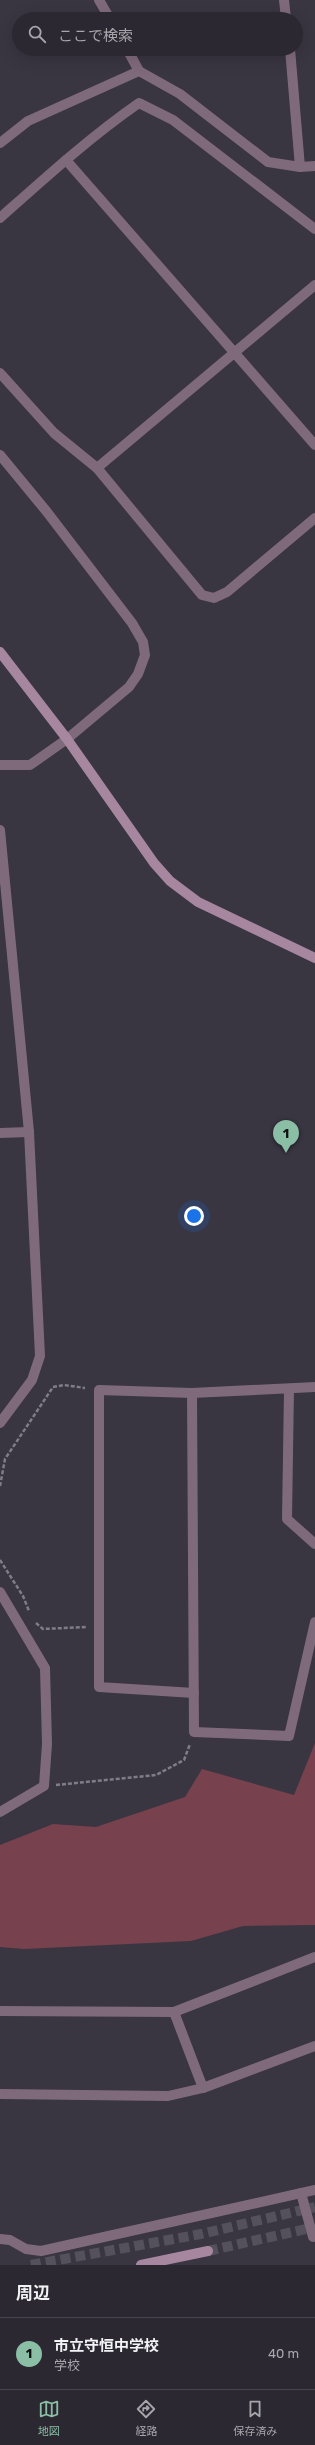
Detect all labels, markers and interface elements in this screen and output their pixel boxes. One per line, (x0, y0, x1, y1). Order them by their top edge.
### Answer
search box (12, 12, 303, 56)
icon: search (26, 23, 48, 45)
text: ここで検索 (58, 27, 133, 45)
pin: 1 (273, 1120, 299, 1153)
your location (184, 1206, 204, 1226)
text: 周辺 (16, 2283, 50, 2303)
text: 市立守恒中学校 (54, 2337, 159, 2355)
text: 1 (26, 2346, 32, 2361)
text: 40 m (268, 2346, 299, 2361)
text: 学校 (54, 2358, 80, 2373)
tab: 地図 (38, 2398, 60, 2438)
tab: 経路 (135, 2398, 157, 2438)
tab: 保存済み (233, 2398, 277, 2438)

